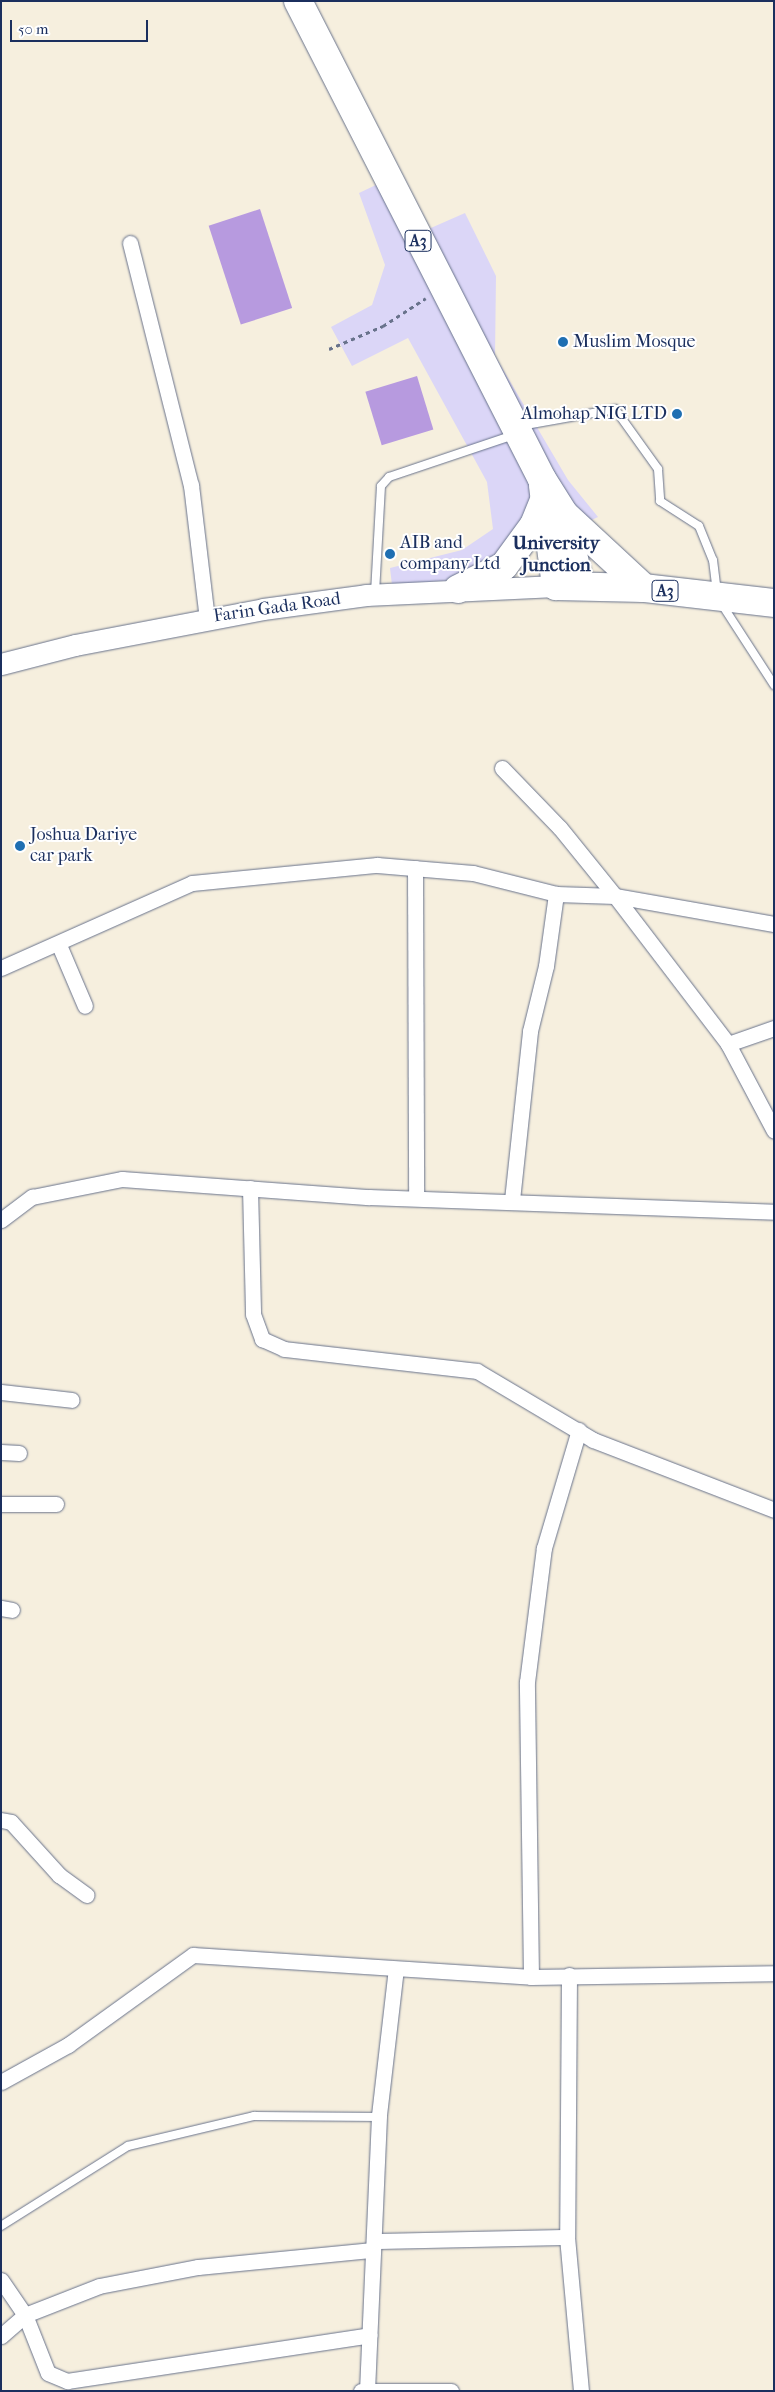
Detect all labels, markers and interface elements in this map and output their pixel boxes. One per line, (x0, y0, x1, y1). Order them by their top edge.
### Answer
scale bar (12, 10, 150, 42)
text: 50 m (18, 20, 48, 38)
road number: A3 (404, 228, 432, 255)
place label: Muslim Mosque (573, 331, 696, 353)
marker: Muslim Mosque (557, 336, 569, 348)
place label: Almohap NIG LTD (521, 403, 667, 425)
marker: Almohap NIG LTD (671, 408, 683, 420)
place label: AIB and company Ltd (400, 533, 500, 576)
district label: University Junction (512, 533, 600, 577)
marker: AIB and company Ltd (384, 548, 396, 560)
road number: A3 (651, 578, 679, 604)
street label: Farin Gada Road (212, 588, 342, 628)
place label: Joshua Dariye car park (30, 825, 137, 868)
marker: Joshua Dariye car park (14, 840, 26, 852)

